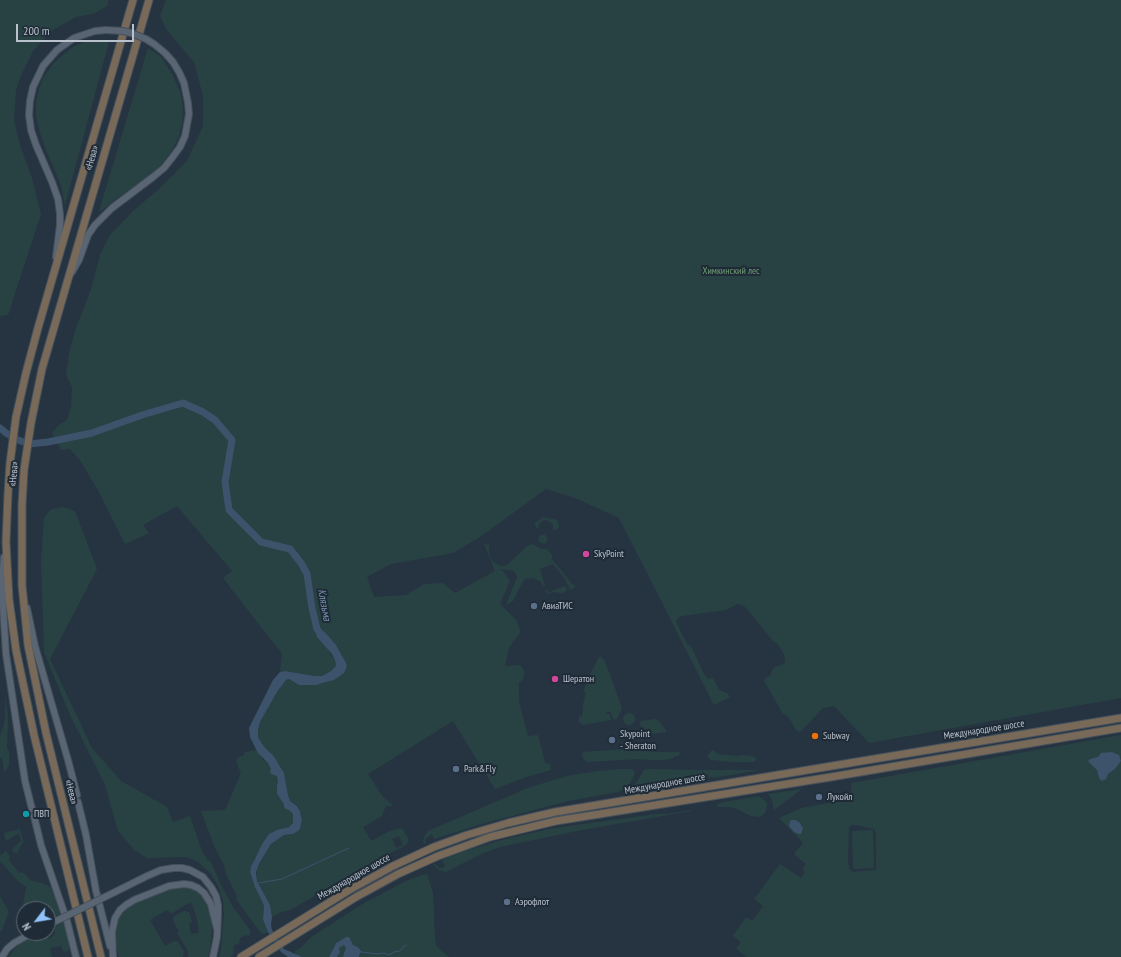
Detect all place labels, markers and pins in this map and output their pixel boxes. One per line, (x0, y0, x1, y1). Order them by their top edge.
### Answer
place label: SkyPoint (594, 548, 624, 560)
marker: SkyPoint (581, 549, 591, 559)
place label: АвиаТИС (542, 600, 573, 612)
marker: АвиаТИС (529, 601, 539, 611)
place label: Шератон (563, 673, 594, 685)
marker: Шератон (550, 674, 560, 684)
place label: Skypoint - Sheraton (620, 728, 656, 752)
place label: Subway (823, 730, 850, 742)
marker: Subway (810, 731, 820, 741)
marker: Skypoint - Sheraton (607, 735, 617, 745)
place label: Park&Fly (464, 763, 496, 775)
marker: Park&Fly (451, 764, 461, 774)
place label: Лукойл (827, 791, 852, 803)
marker: Лукойл (814, 792, 824, 802)
place label: ПВП (34, 808, 49, 820)
marker: ПВП (21, 809, 31, 819)
place label: Аэрофлот (515, 896, 549, 908)
marker: Аэрофлот (502, 897, 512, 907)

